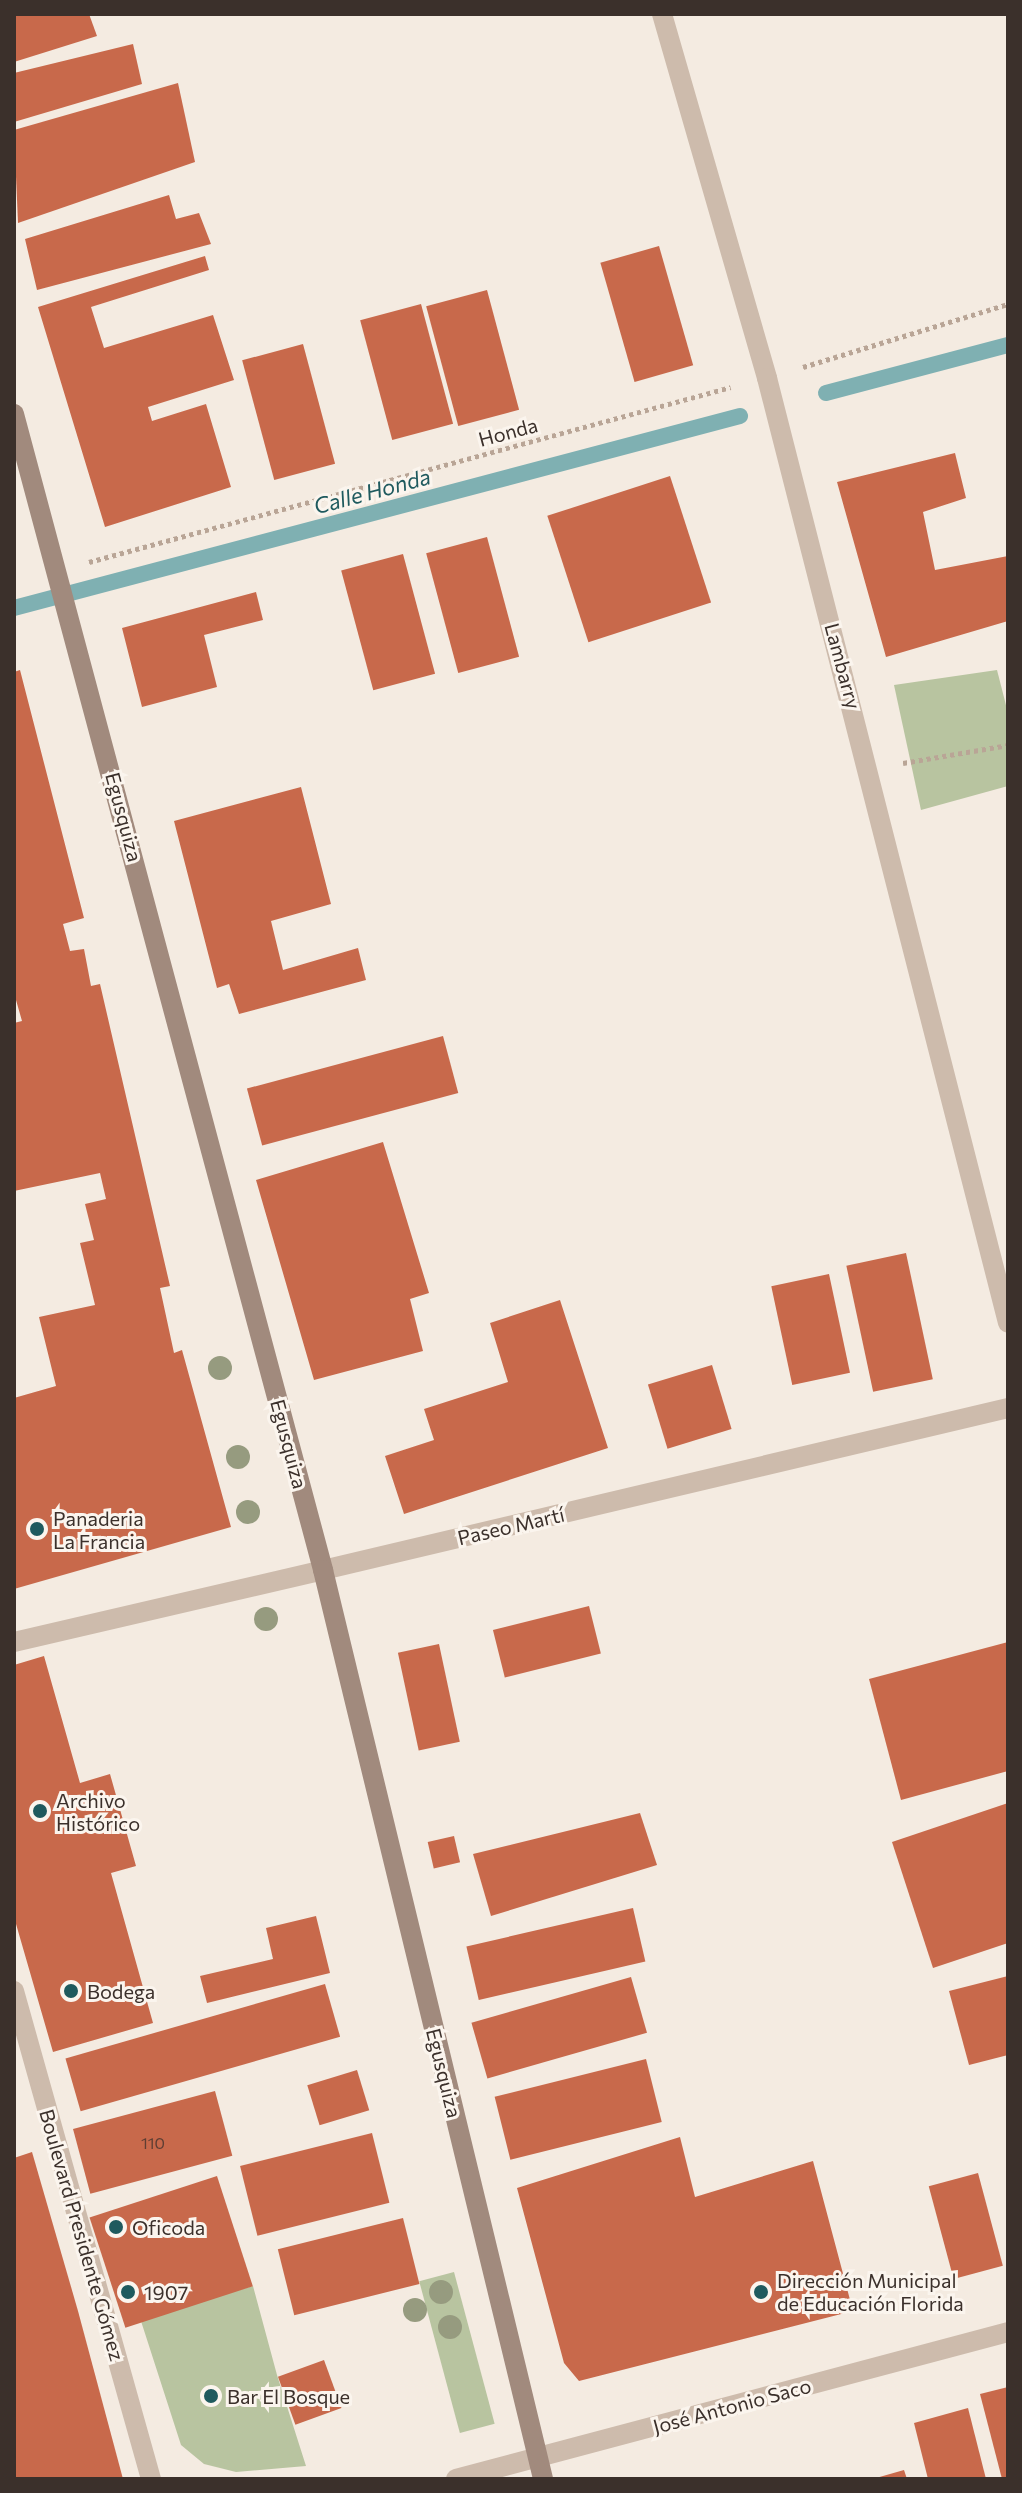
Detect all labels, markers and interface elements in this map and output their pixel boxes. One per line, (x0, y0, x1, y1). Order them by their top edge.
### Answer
street label: Honda (476, 413, 540, 451)
water label: Calle Honda (311, 463, 433, 519)
street label: Lambarry (820, 620, 866, 712)
street label: Egusquiza (101, 770, 147, 864)
street label: Egusquiza (266, 1397, 312, 1491)
street label: Paseo Martí (455, 1502, 567, 1550)
place label: Panaderia La Francia (53, 1506, 145, 1553)
marker: Panaderia La Francia (28, 1520, 46, 1538)
place label: Archivo Histórico (56, 1788, 140, 1835)
marker: Archivo Histórico (31, 1802, 49, 1820)
place label: Bodega (87, 1979, 155, 2003)
marker: Bodega (62, 1982, 80, 2000)
street label: Egusquiza (421, 2026, 467, 2120)
street label: Boulevard Presidente Gómez (35, 2106, 129, 2364)
house number: 110 (141, 2133, 165, 2153)
place label: Oficoda (132, 2215, 205, 2239)
marker: Oficoda (107, 2218, 125, 2236)
place label: Dirección Municipal de Educación Florida (777, 2268, 964, 2315)
place label: 1907 (144, 2280, 188, 2304)
marker: 1907 (119, 2283, 137, 2301)
marker: Dirección Municipal de Educación Florida (752, 2283, 770, 2301)
street label: José Antonio Saco (650, 2373, 814, 2439)
place label: Bar El Bosque (227, 2384, 350, 2408)
marker: Bar El Bosque (202, 2387, 220, 2405)

